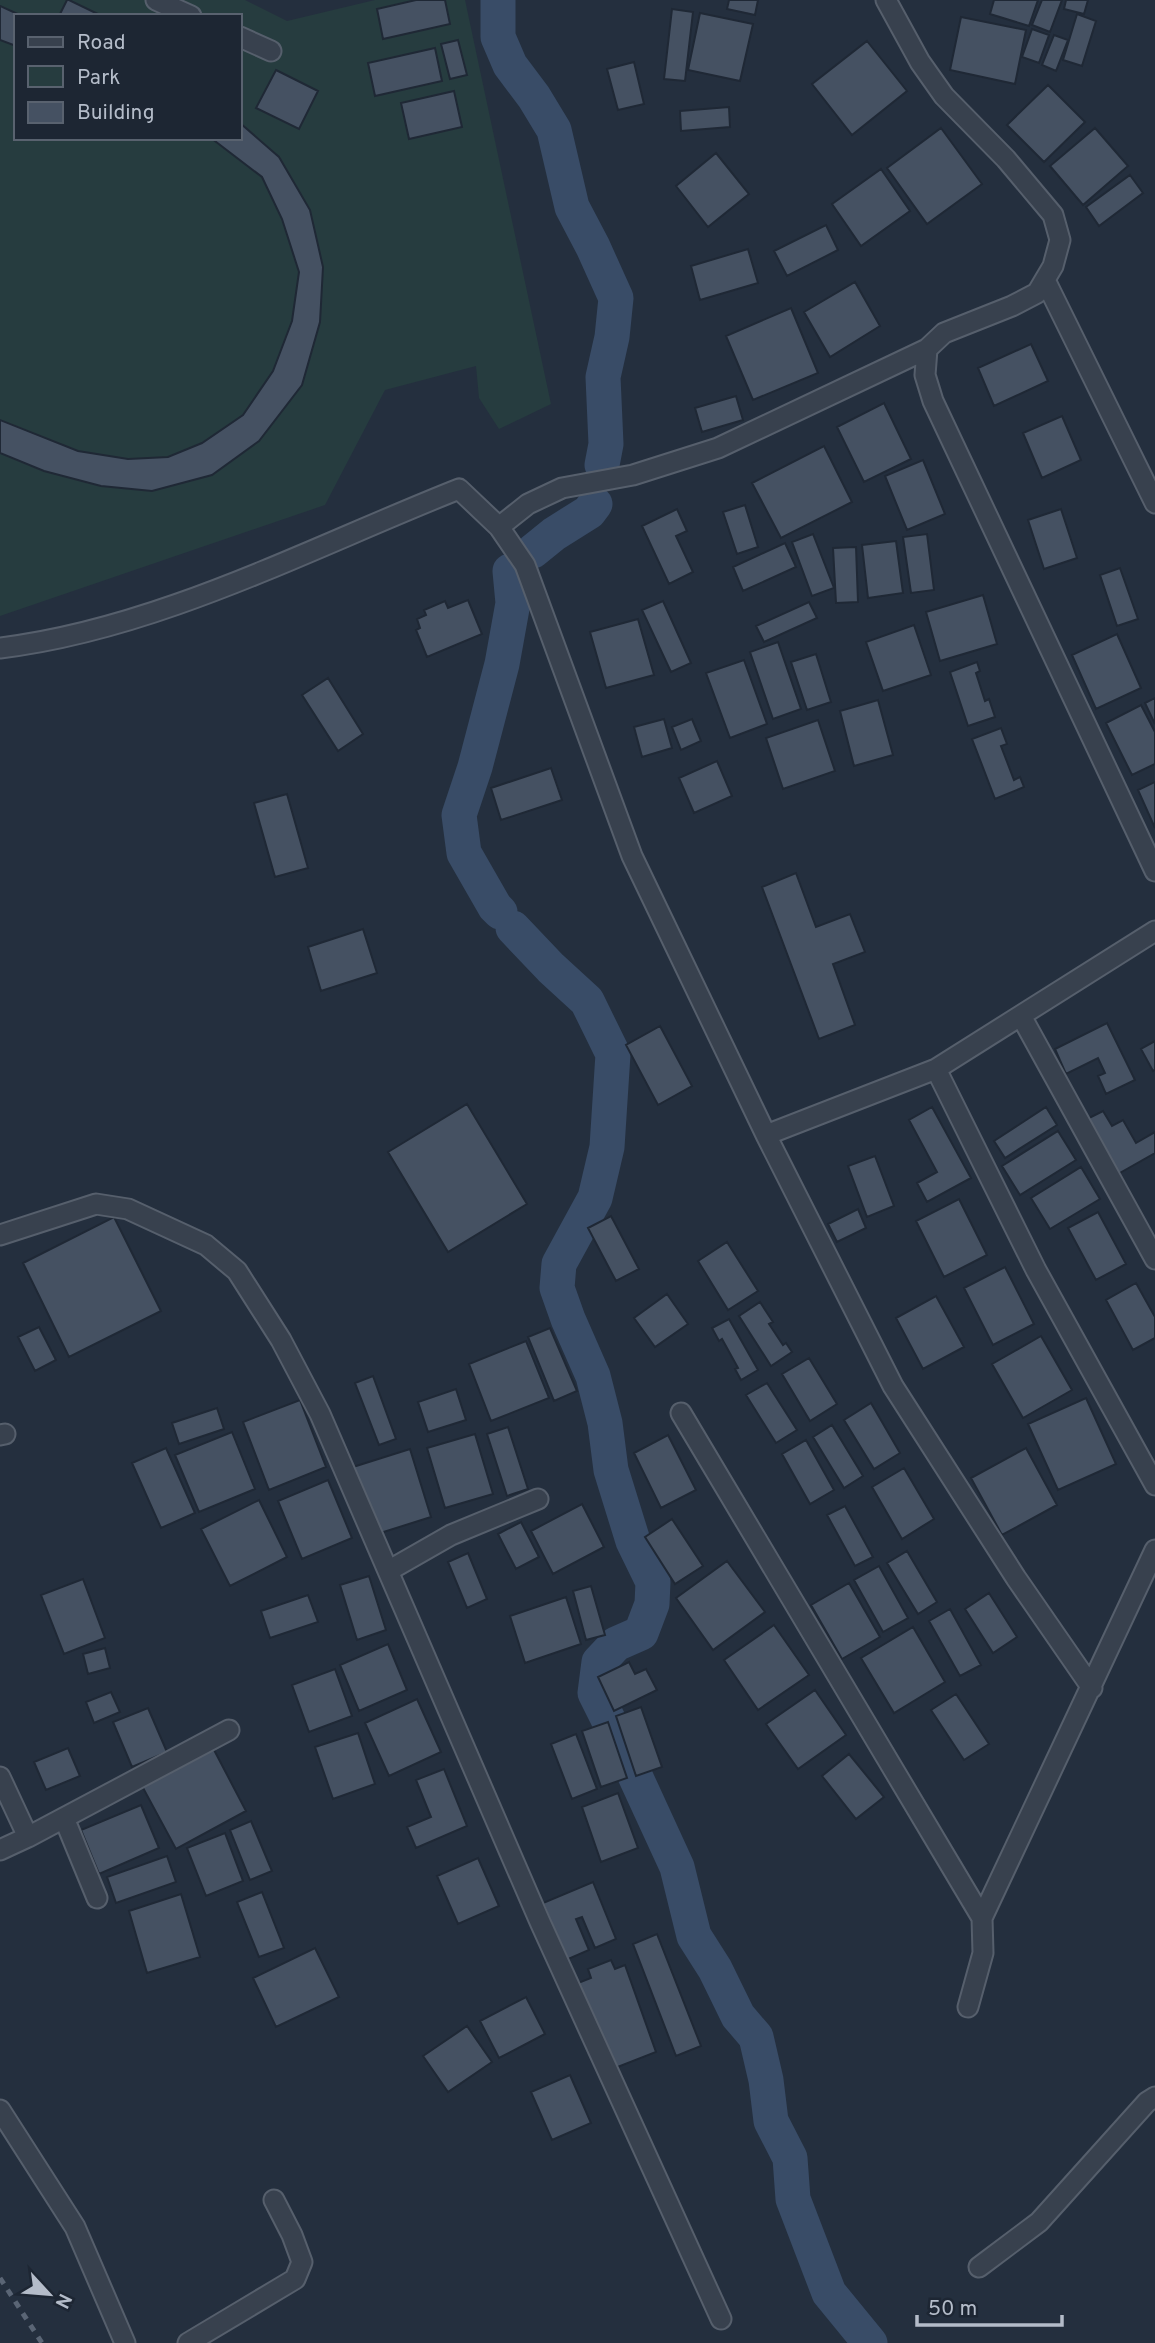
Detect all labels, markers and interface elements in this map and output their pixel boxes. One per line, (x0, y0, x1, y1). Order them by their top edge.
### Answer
legend (14, 14, 242, 140)
text: Road (77, 30, 126, 57)
text: Park (77, 65, 120, 92)
text: Building (77, 100, 155, 127)
north arrow (14, 2259, 84, 2329)
scale bar (917, 2284, 1062, 2328)
text: N (49, 2289, 76, 2312)
text: 50 m (928, 2296, 977, 2323)

